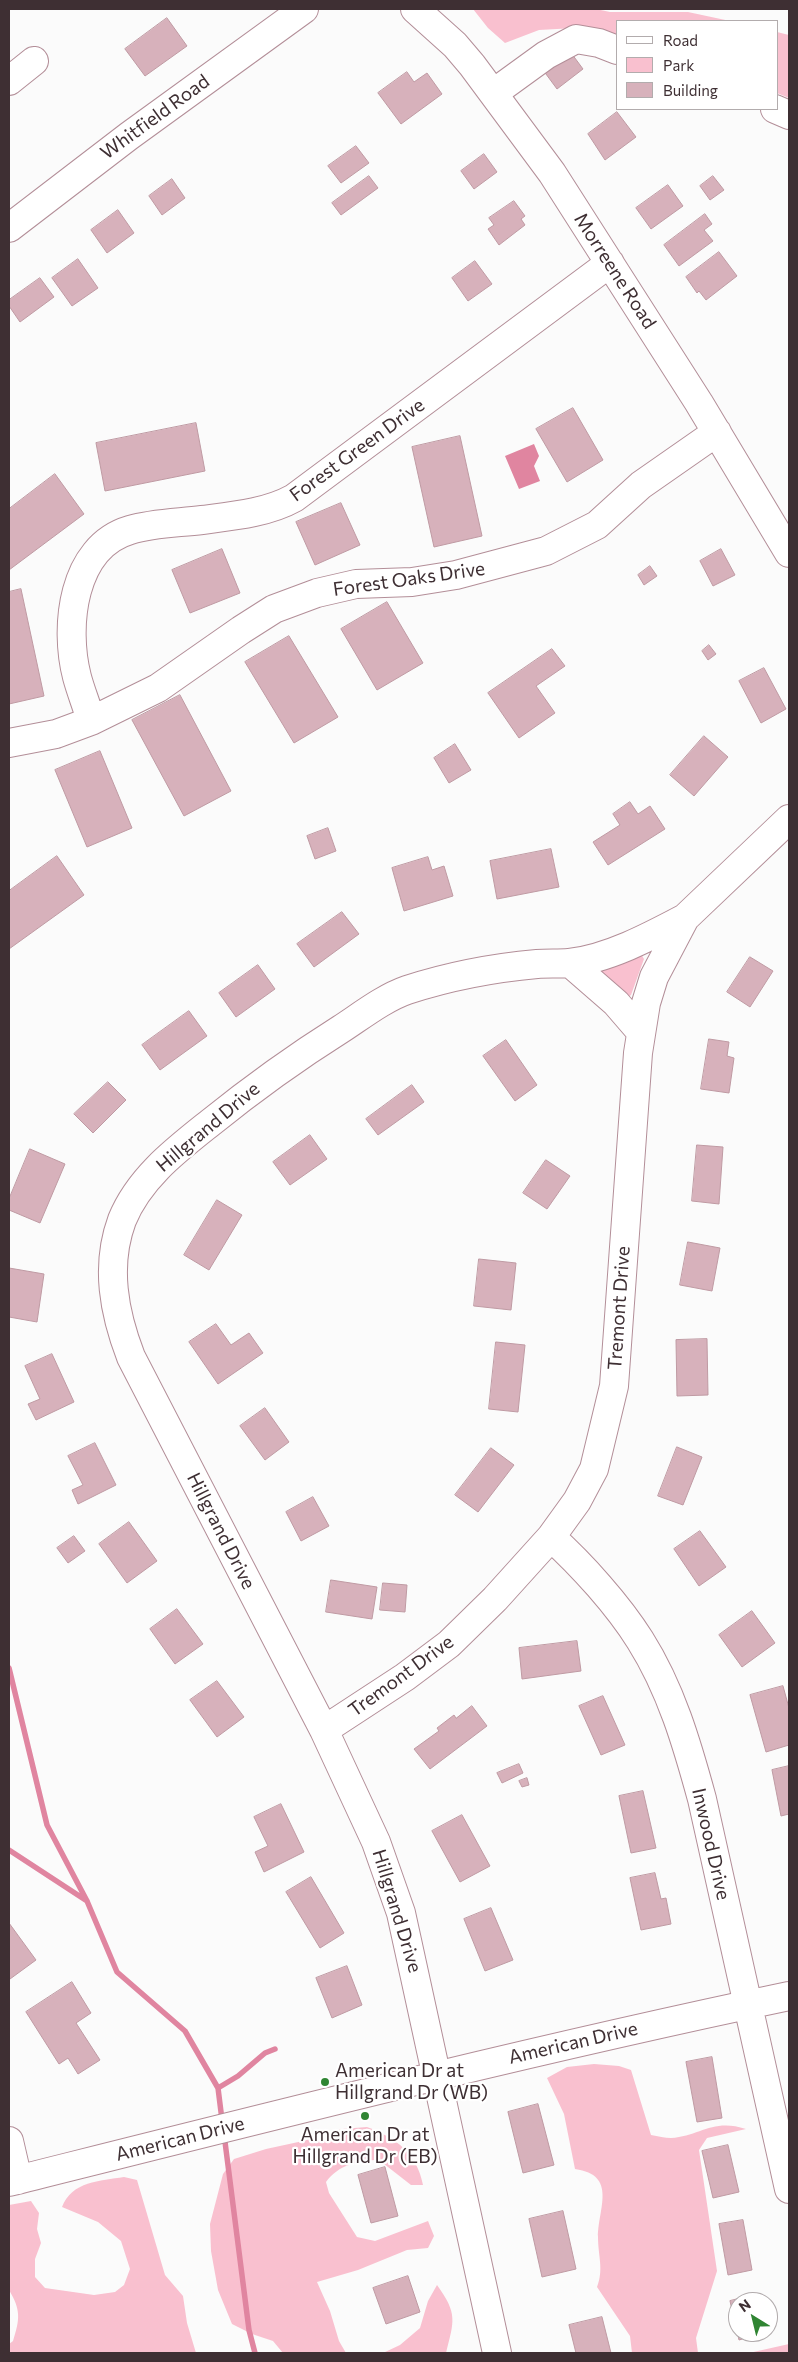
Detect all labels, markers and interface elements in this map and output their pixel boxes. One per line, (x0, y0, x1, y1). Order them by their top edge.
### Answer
legend (616, 20, 778, 110)
text: Road (663, 31, 698, 49)
text: Park (663, 56, 694, 74)
street label: Whitfield Road (96, 70, 214, 164)
text: Building (663, 81, 718, 99)
street label: Morreene Road (569, 209, 661, 333)
street label: Forest Green Drive (285, 394, 429, 506)
street label: Forest Oaks Drive (332, 557, 486, 601)
street label: Hillgrand Drive (152, 1077, 264, 1177)
street label: Tremont Drive (603, 1245, 635, 1371)
street label: Hillgrand Drive (182, 1469, 260, 1593)
street label: Tremont Drive (344, 1630, 458, 1722)
street label: Inwood Drive (687, 1786, 735, 1902)
street label: Hillgrand Drive (367, 1847, 427, 1975)
street label: American Drive (506, 2017, 640, 2069)
place label: American Dr at Hillgrand Dr (WB) (335, 2060, 488, 2104)
marker: American Dr at Hillgrand Dr (WB) (319, 2076, 331, 2088)
marker: American Dr at Hillgrand Dr (EB) (359, 2110, 371, 2122)
street label: American Drive (113, 2112, 247, 2166)
place label: American Dr at Hillgrand Dr (EB) (293, 2124, 437, 2168)
north arrow (728, 2292, 778, 2342)
text: N (735, 2295, 754, 2315)

